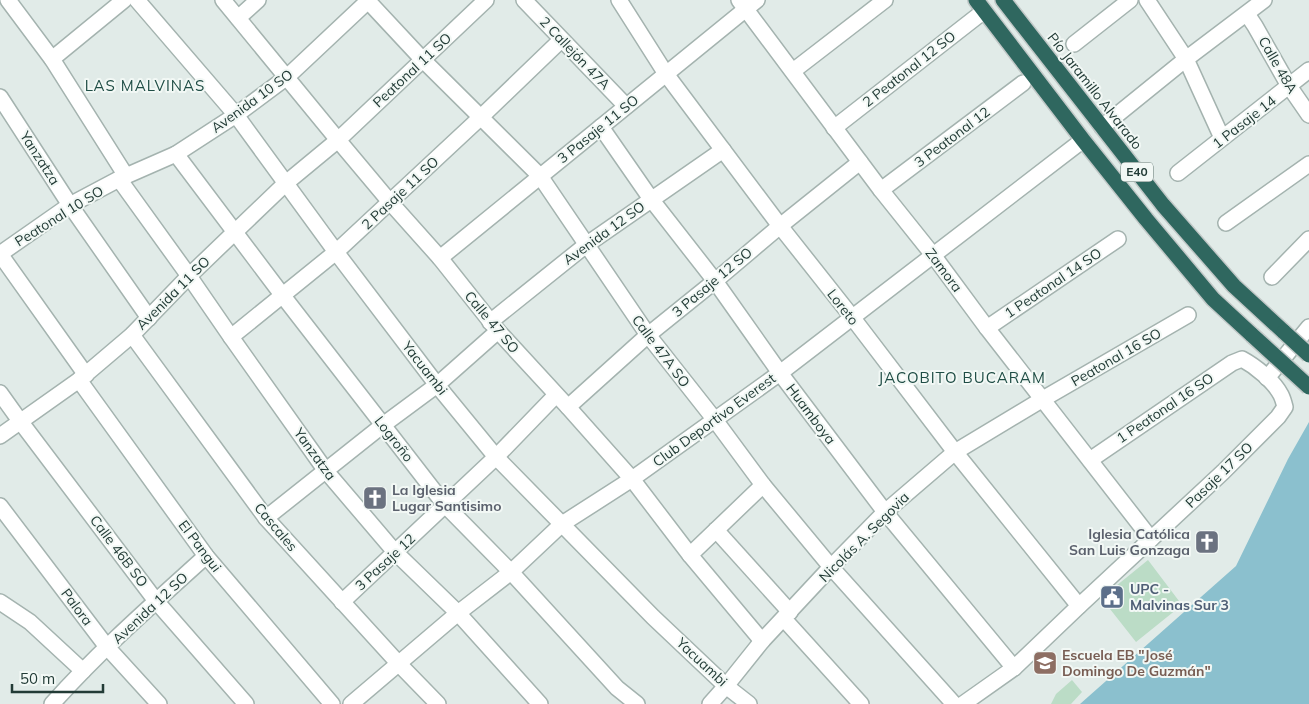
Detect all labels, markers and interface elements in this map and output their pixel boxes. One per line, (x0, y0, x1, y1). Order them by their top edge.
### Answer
street label: 2 Callejón 47A (536, 13, 615, 94)
street label: 2 Peatonal 12 SO (859, 27, 959, 111)
street label: Peatonal 11 SO (369, 29, 455, 111)
street label: Pío Jaramillo Alvarado (1044, 29, 1146, 153)
street label: Calle 48A (1255, 33, 1302, 97)
street label: Avenida 10 SO (208, 65, 296, 137)
district label: LAS MALVINAS (85, 76, 205, 95)
street label: 3 Pasaje 11 SO (554, 91, 642, 167)
street label: 1 Pasaje 14 (1209, 91, 1280, 152)
street label: 3 Peatonal 12 (911, 103, 993, 171)
street label: Yanzatza (16, 127, 64, 188)
street label: 2 Pasaje 11 SO (358, 153, 442, 233)
road number: E40 (1121, 162, 1153, 182)
street label: Peatonal 10 SO (11, 182, 107, 250)
street label: Avenida 12 SO (560, 197, 648, 269)
street label: 3 Pasaje 12 SO (668, 243, 756, 321)
street label: Zamora (922, 244, 966, 296)
street label: 1 Peatonal 14 SO (1001, 244, 1105, 322)
street label: Avenida 11 SO (132, 252, 214, 334)
street label: Loreto (823, 285, 863, 329)
street label: Calle 47 SO (461, 287, 523, 357)
street label: Calle 47A SO (628, 311, 694, 391)
street label: Peatonal 16 SO (1068, 324, 1164, 390)
street label: Yacuambi (398, 337, 452, 398)
district label: JACOBITO BUCARAM (878, 368, 1046, 387)
street label: Club Deportivo Everest (649, 369, 779, 471)
street label: 1 Peatonal 16 SO (1113, 369, 1217, 447)
street label: Huamboya (782, 380, 840, 448)
street label: Logroño (371, 413, 417, 465)
street label: Yanzatza (289, 424, 340, 484)
street label: Pasaje 17 SO (1181, 438, 1257, 512)
place label: La Iglesia Lugar Santisimo (392, 481, 501, 515)
church icon: La Iglesia Lugar Santisimo (362, 485, 388, 511)
street label: Nicolás A. Segovia (815, 488, 913, 586)
street label: Cascales (251, 499, 302, 555)
street label: Calle 46B SO (86, 512, 152, 590)
street label: El Pangui (175, 516, 225, 576)
place label: Iglesia Católica San Luis Gonzaga (1069, 525, 1190, 559)
church icon: Iglesia Católica San Luis Gonzaga (1194, 529, 1220, 555)
street label: 3 Pasaje 12 (351, 530, 419, 594)
street label: Avenida 12 SO (108, 568, 192, 648)
place label: UPC - Malvinas Sur 3 (1130, 580, 1229, 614)
public building icon: UPC - Malvinas Sur 3 (1099, 584, 1125, 610)
street label: Palora (57, 585, 97, 629)
street label: Yacuambi (672, 633, 731, 690)
place label: Escuela EB "José Domingo De Guzmán" (1062, 646, 1211, 680)
school or university icon: Escuela EB "José Domingo De Guzmán" (1032, 650, 1058, 676)
scale bar (12, 662, 104, 694)
text: 50 m (20, 669, 55, 688)

